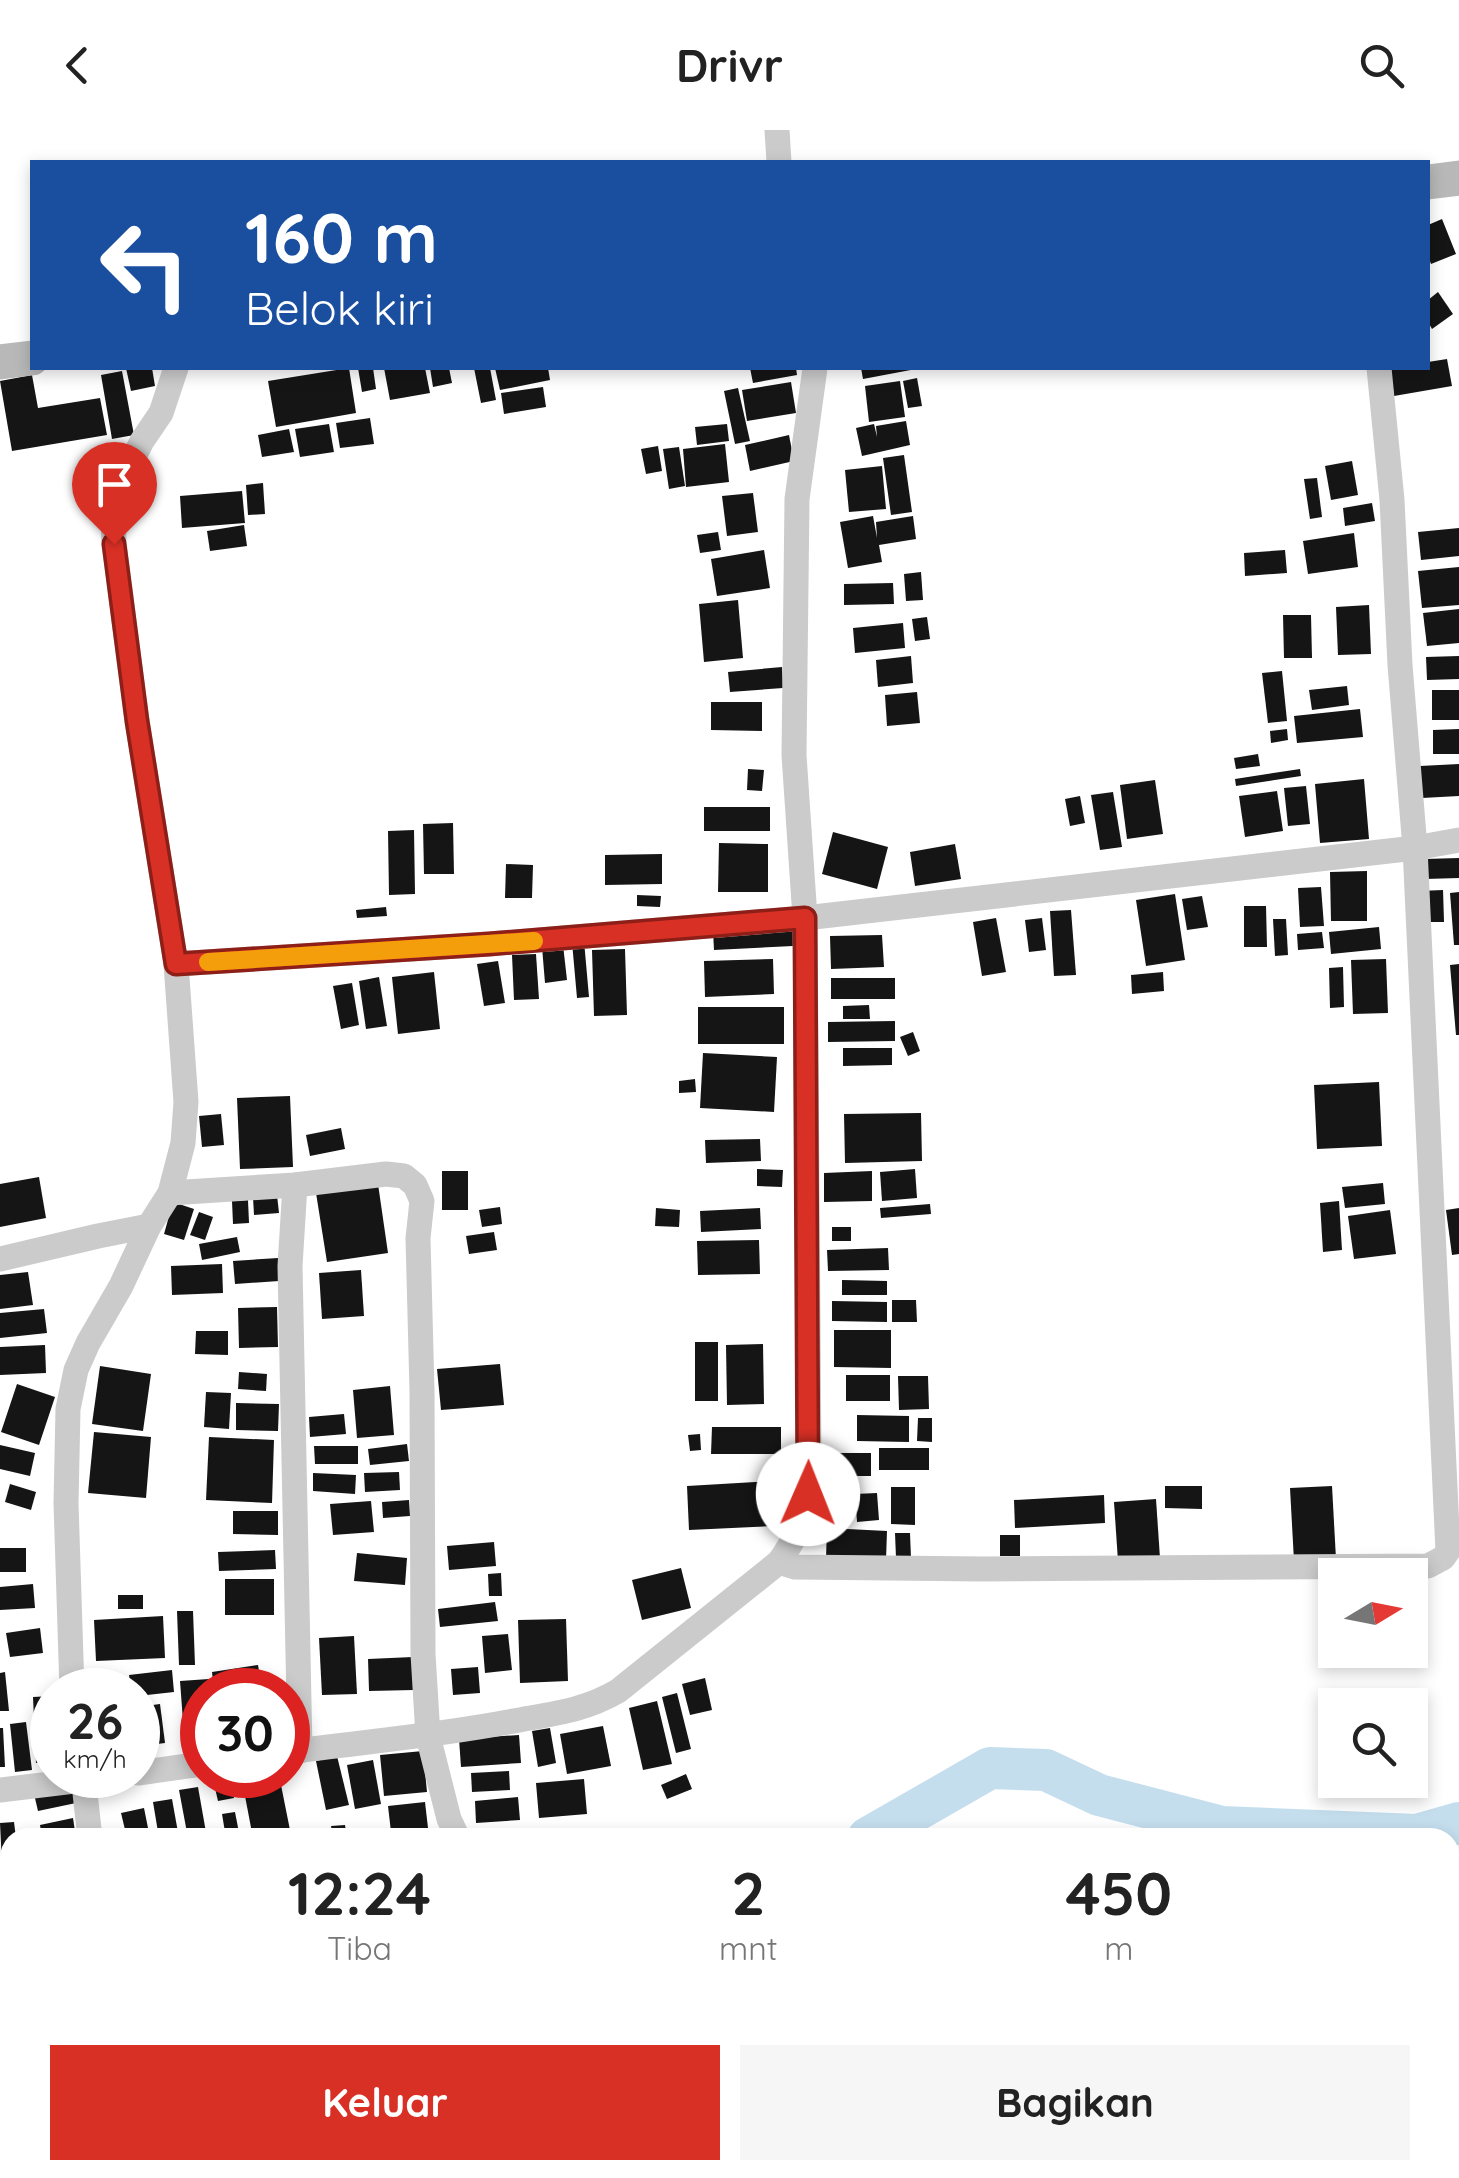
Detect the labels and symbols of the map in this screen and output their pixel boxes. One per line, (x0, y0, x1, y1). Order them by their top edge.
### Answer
pin (72, 442, 157, 545)
position arrow (756, 1442, 860, 1546)
north arrow (1318, 1558, 1428, 1668)
speed limit sign: 30 (180, 1668, 310, 1798)

